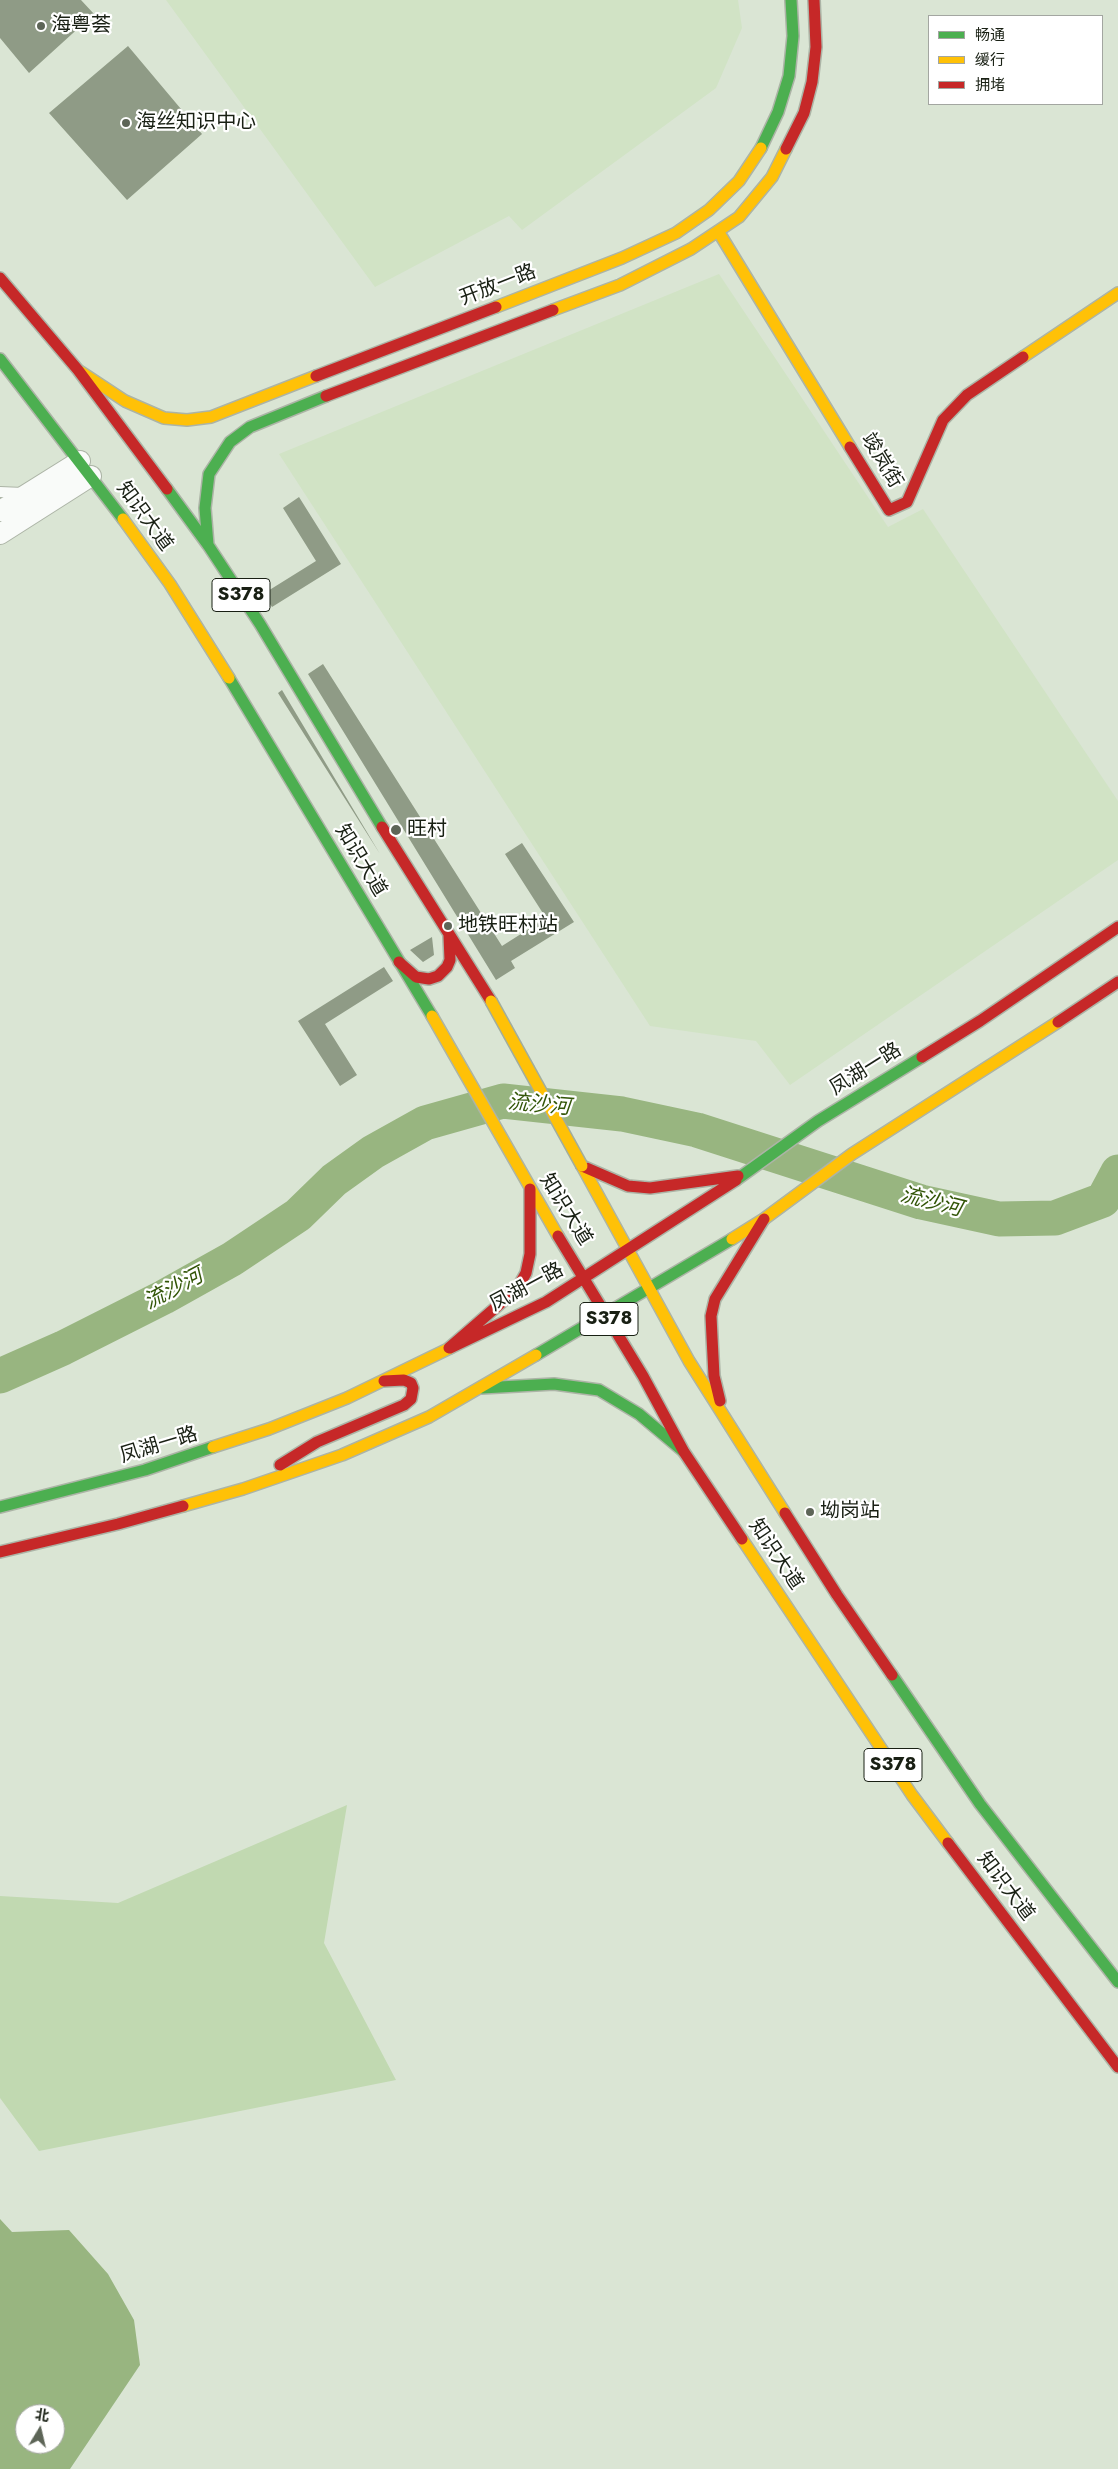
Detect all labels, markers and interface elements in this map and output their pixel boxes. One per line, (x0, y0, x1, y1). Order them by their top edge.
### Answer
place label: 海粤荟 (51, 14, 111, 38)
legend (928, 15, 1103, 105)
marker: 海粤荟 (35, 20, 47, 32)
text: 畅通 (975, 24, 1005, 46)
text: 缓行 (975, 49, 1005, 71)
text: 拥堵 (975, 74, 1005, 96)
place label: 海丝知识中心 (136, 111, 256, 135)
marker: 海丝知识中心 (120, 117, 132, 129)
street label: 开放一路 (456, 260, 540, 312)
street label: 竣岚街 (855, 429, 907, 493)
street label: 知识大道 (111, 478, 177, 556)
road number: S378 (212, 578, 270, 612)
place label: 旺村 (407, 818, 447, 842)
street label: 知识大道 (329, 821, 391, 901)
marker: 旺村 (389, 823, 403, 837)
place label: 地铁旺村站 (458, 914, 558, 938)
marker: 地铁旺村站 (442, 920, 454, 932)
street label: 凤湖一路 (826, 1039, 906, 1101)
water label: 流沙河 (507, 1091, 571, 1121)
street label: 知识大道 (534, 1170, 596, 1250)
water label: 流沙河 (897, 1183, 965, 1223)
street label: 凤湖一路 (486, 1259, 568, 1317)
water label: 流沙河 (140, 1264, 208, 1316)
road number: S378 (580, 1302, 638, 1336)
street label: 凤湖一路 (117, 1423, 201, 1469)
place label: 坳岗站 (820, 1500, 880, 1524)
marker: 坳岗站 (804, 1506, 816, 1518)
street label: 知识大道 (743, 1515, 807, 1595)
road number: S378 (864, 1748, 922, 1782)
street label: 知识大道 (971, 1848, 1039, 1926)
north arrow (15, 2404, 65, 2454)
text: 北 (34, 2404, 51, 2426)

